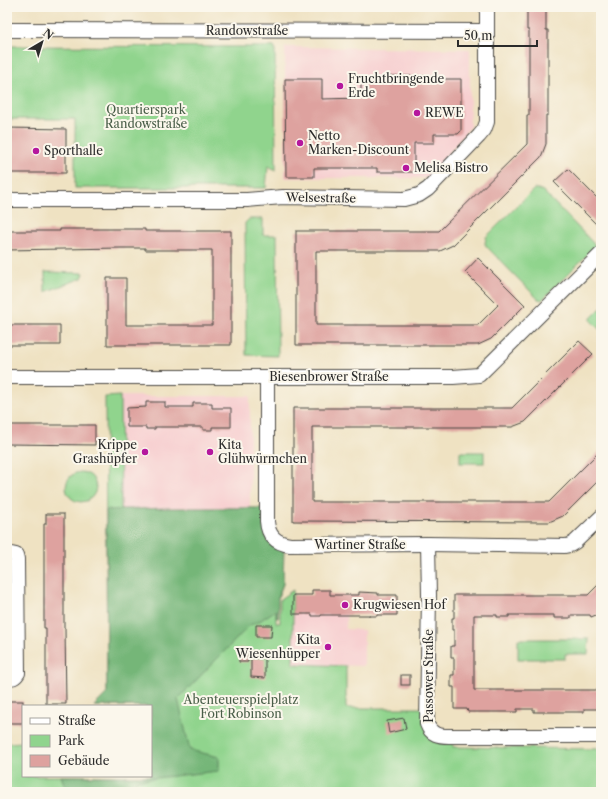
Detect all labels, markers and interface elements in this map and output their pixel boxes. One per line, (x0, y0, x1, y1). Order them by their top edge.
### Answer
north arrow (22, 22, 62, 62)
scale bar (458, 22, 537, 48)
street label: Randowstraße (206, 23, 288, 38)
text: N (40, 26, 57, 43)
text: 50 m (464, 28, 493, 43)
place label: Fruchtbringende Erde (348, 71, 445, 100)
marker: Fruchtbringende Erde (335, 81, 345, 91)
park label: Quartierspark Randowstraße (105, 102, 187, 131)
place label: REWE (425, 105, 463, 120)
marker: REWE (412, 108, 422, 118)
place label: Netto Marken-Discount (308, 128, 410, 157)
marker: Netto Marken-Discount (295, 138, 305, 148)
place label: Sporthalle (44, 143, 103, 158)
marker: Sporthalle (31, 146, 41, 156)
place label: Melisa Bistro (414, 160, 488, 175)
marker: Melisa Bistro (401, 163, 411, 173)
street label: Welsestraße (285, 189, 356, 206)
street label: Biesenbrower Straße (269, 369, 389, 384)
place label: Krippe Grashüpfer (73, 437, 137, 466)
place label: Kita Glühwürmchen (218, 437, 308, 466)
marker: Krippe Grashüpfer (140, 447, 150, 457)
marker: Kita Glühwürmchen (205, 447, 215, 457)
street label: Wartiner Straße (313, 537, 406, 552)
place label: Krugwiesen Hof (353, 597, 447, 612)
marker: Krugwiesen Hof (340, 600, 350, 610)
street label: Passower Straße (421, 629, 436, 723)
place label: Kita Wiesenhüpper (235, 632, 321, 661)
marker: Kita Wiesenhüpper (323, 642, 333, 652)
park label: Abenteuerspielplatz Fort Robinson (183, 692, 298, 721)
legend (22, 705, 152, 777)
text: Straße (58, 713, 96, 728)
text: Park (58, 733, 85, 748)
text: Gebäude (58, 753, 110, 768)

